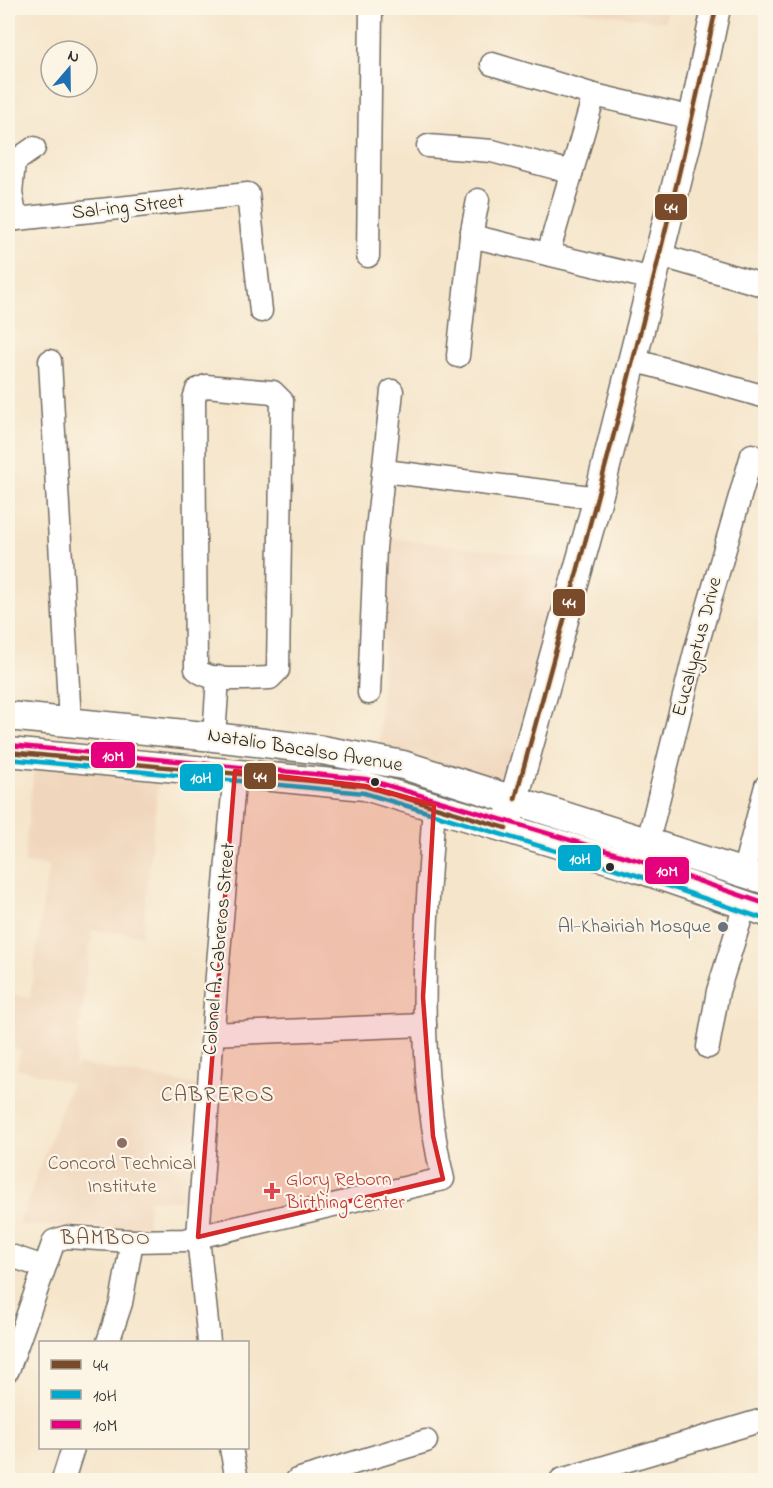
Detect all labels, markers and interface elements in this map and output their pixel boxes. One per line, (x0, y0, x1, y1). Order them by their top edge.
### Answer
north arrow (39, 39, 99, 99)
text: N (64, 44, 83, 70)
street label: Sal-ing Street (71, 188, 186, 229)
line badge: 44 (654, 193, 688, 221)
text: 44 (663, 197, 678, 221)
street label: Eucalyptus Drive (665, 574, 731, 720)
line badge: 44 (552, 588, 586, 617)
text: 44 (561, 592, 576, 616)
street label: Natalio Bacalso Avenue (206, 721, 405, 781)
line badge: 10M (90, 741, 136, 769)
text: 10M (102, 745, 124, 769)
line badge: 44 (243, 762, 277, 790)
line badge: 10H (179, 763, 224, 792)
text: 44 (252, 766, 267, 790)
text: 10H (190, 767, 212, 791)
unlabelled marker (369, 776, 381, 788)
street label: Colonel A. Cabreros Street (196, 841, 244, 1056)
line badge: 10H (557, 844, 602, 872)
text: 10H (569, 848, 591, 872)
line badge: 10M (644, 856, 690, 885)
text: 10M (656, 860, 678, 884)
unlabelled marker (604, 861, 616, 873)
place label: Al-Khairiah Mosque (558, 913, 711, 942)
marker: Al-Khairiah Mosque (716, 920, 730, 934)
district label: CABREROS (161, 1081, 275, 1111)
marker: Concord Technical Institute (115, 1136, 129, 1150)
place label: Concord Technical Institute (48, 1150, 196, 1202)
place label: Glory Reborn Birthing Center (285, 1166, 405, 1219)
marker: Glory Reborn Birthing Center (263, 1182, 281, 1200)
district label: BAMBOO (60, 1224, 151, 1254)
legend (39, 1341, 249, 1449)
text: 44 (93, 1354, 108, 1380)
text: 10H (93, 1384, 117, 1410)
text: 10M (93, 1414, 117, 1440)

